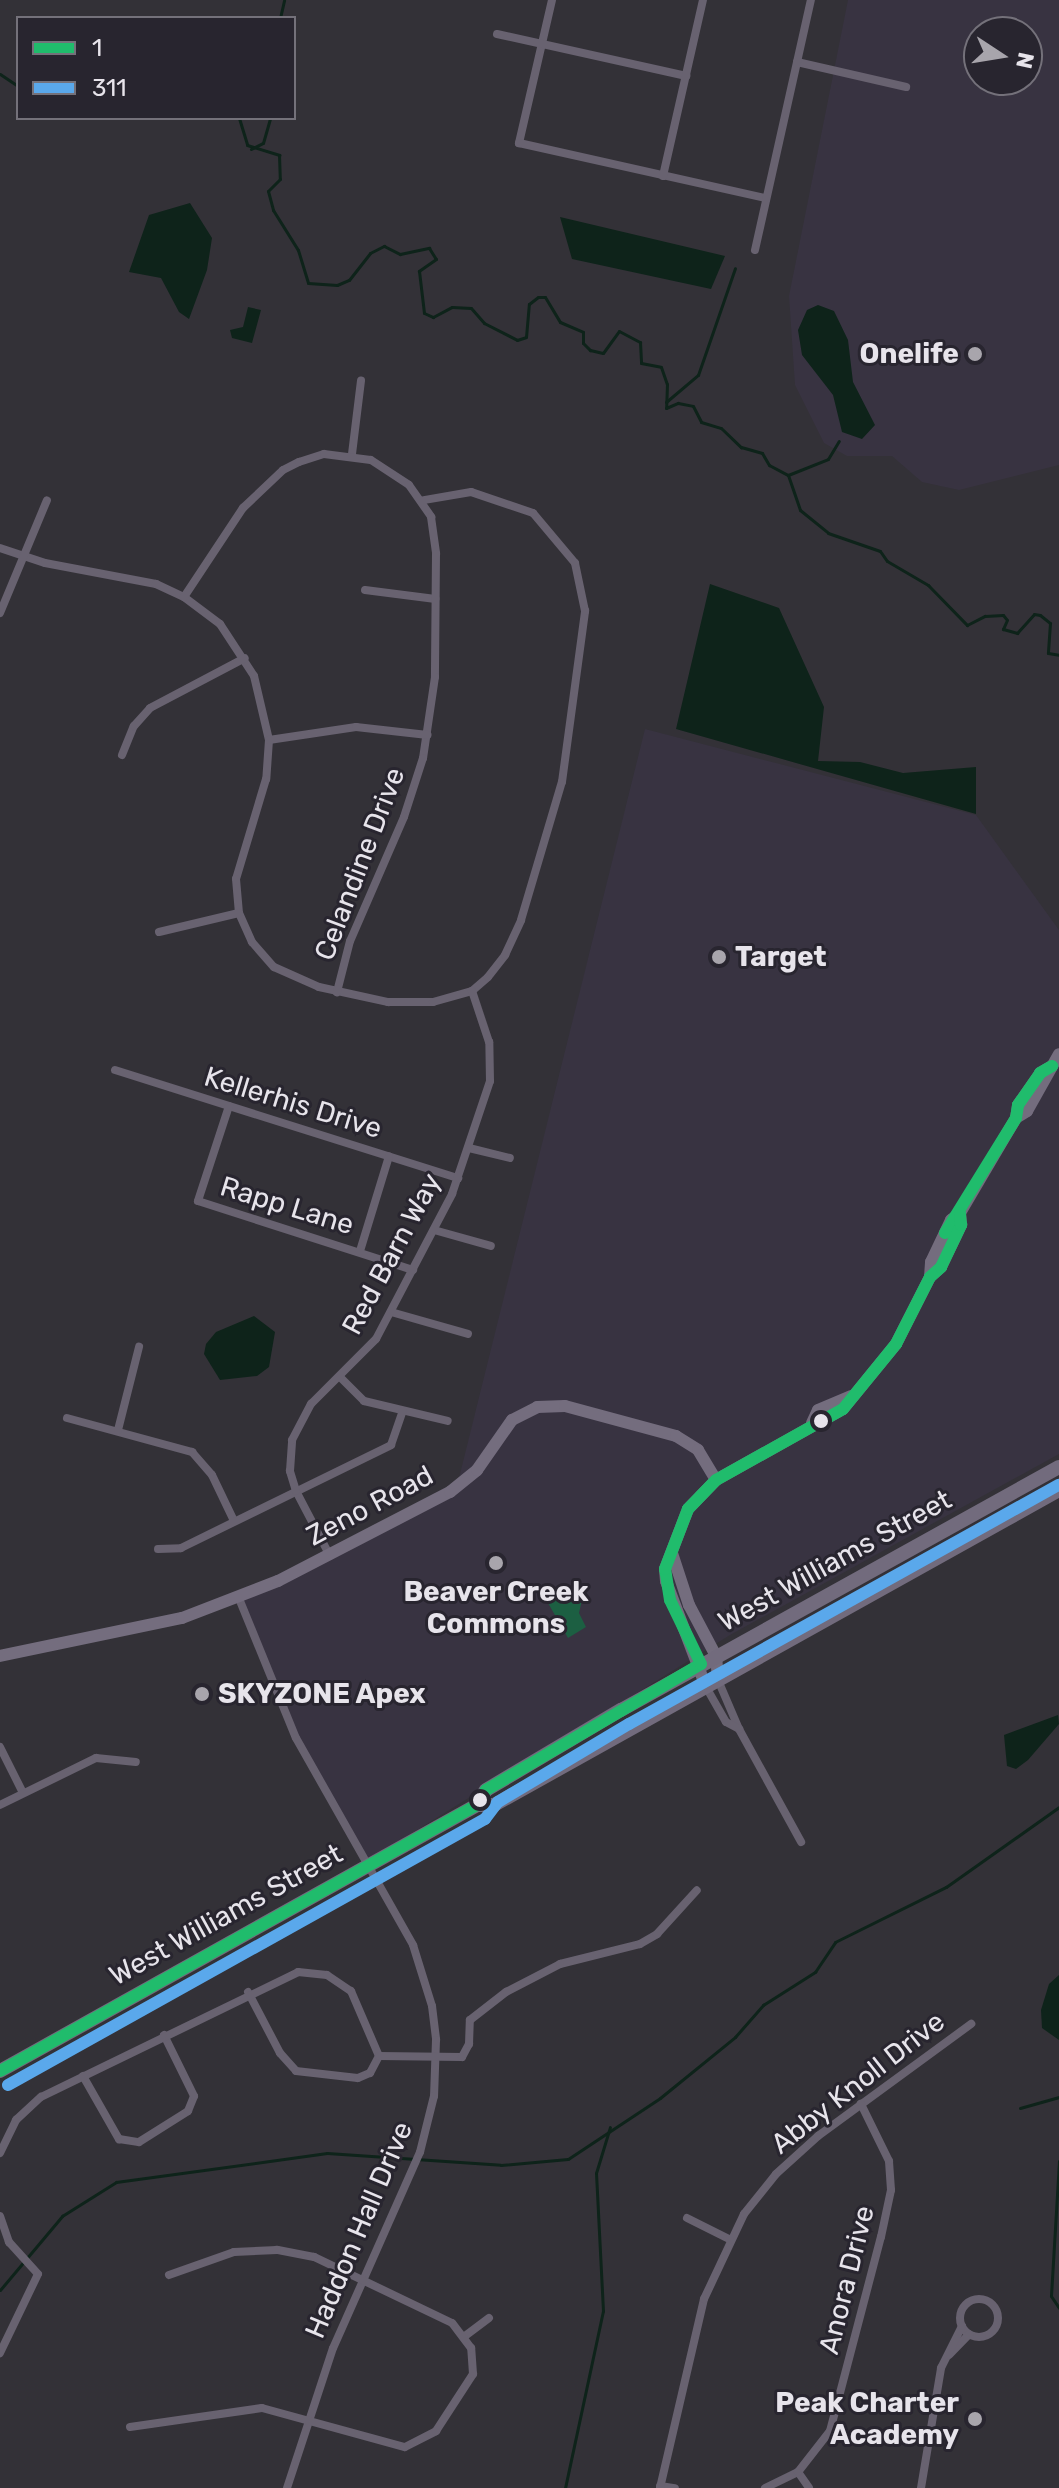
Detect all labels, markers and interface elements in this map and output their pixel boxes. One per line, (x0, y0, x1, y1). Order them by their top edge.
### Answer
legend (16, 16, 296, 120)
north arrow (963, 16, 1043, 96)
text: 1 (92, 34, 102, 62)
text: N (1010, 50, 1040, 71)
text: 311 (92, 74, 127, 102)
place label: Onelife (860, 337, 959, 371)
marker: Onelife (966, 345, 984, 363)
street label: Celandine Drive (308, 763, 412, 965)
place label: Target (735, 940, 827, 974)
marker: Target (710, 948, 728, 966)
street label: Kellerhis Drive (200, 1060, 386, 1146)
street label: Red Barn Way (335, 1167, 449, 1341)
street label: Rapp Lane (216, 1170, 358, 1242)
unlabelled marker (813, 1413, 829, 1429)
street label: Zeno Road (301, 1459, 439, 1553)
street label: West Williams Street (712, 1483, 958, 1639)
marker: Beaver Creek Commons (487, 1554, 505, 1572)
place label: Beaver Creek Commons (403, 1575, 589, 1641)
place label: SKYZONE Apex (218, 1677, 426, 1711)
marker: SKYZONE Apex (193, 1685, 211, 1703)
unlabelled marker (472, 1792, 488, 1808)
street label: West Williams Street (103, 1837, 349, 1993)
street label: Abby Knoll Drive (764, 2005, 952, 2161)
street label: Haddon Hall Drive (298, 2117, 420, 2343)
street label: Anora Drive (812, 2202, 882, 2358)
place label: Peak Charter Academy (775, 2386, 959, 2452)
marker: Peak Charter Academy (966, 2410, 984, 2428)

